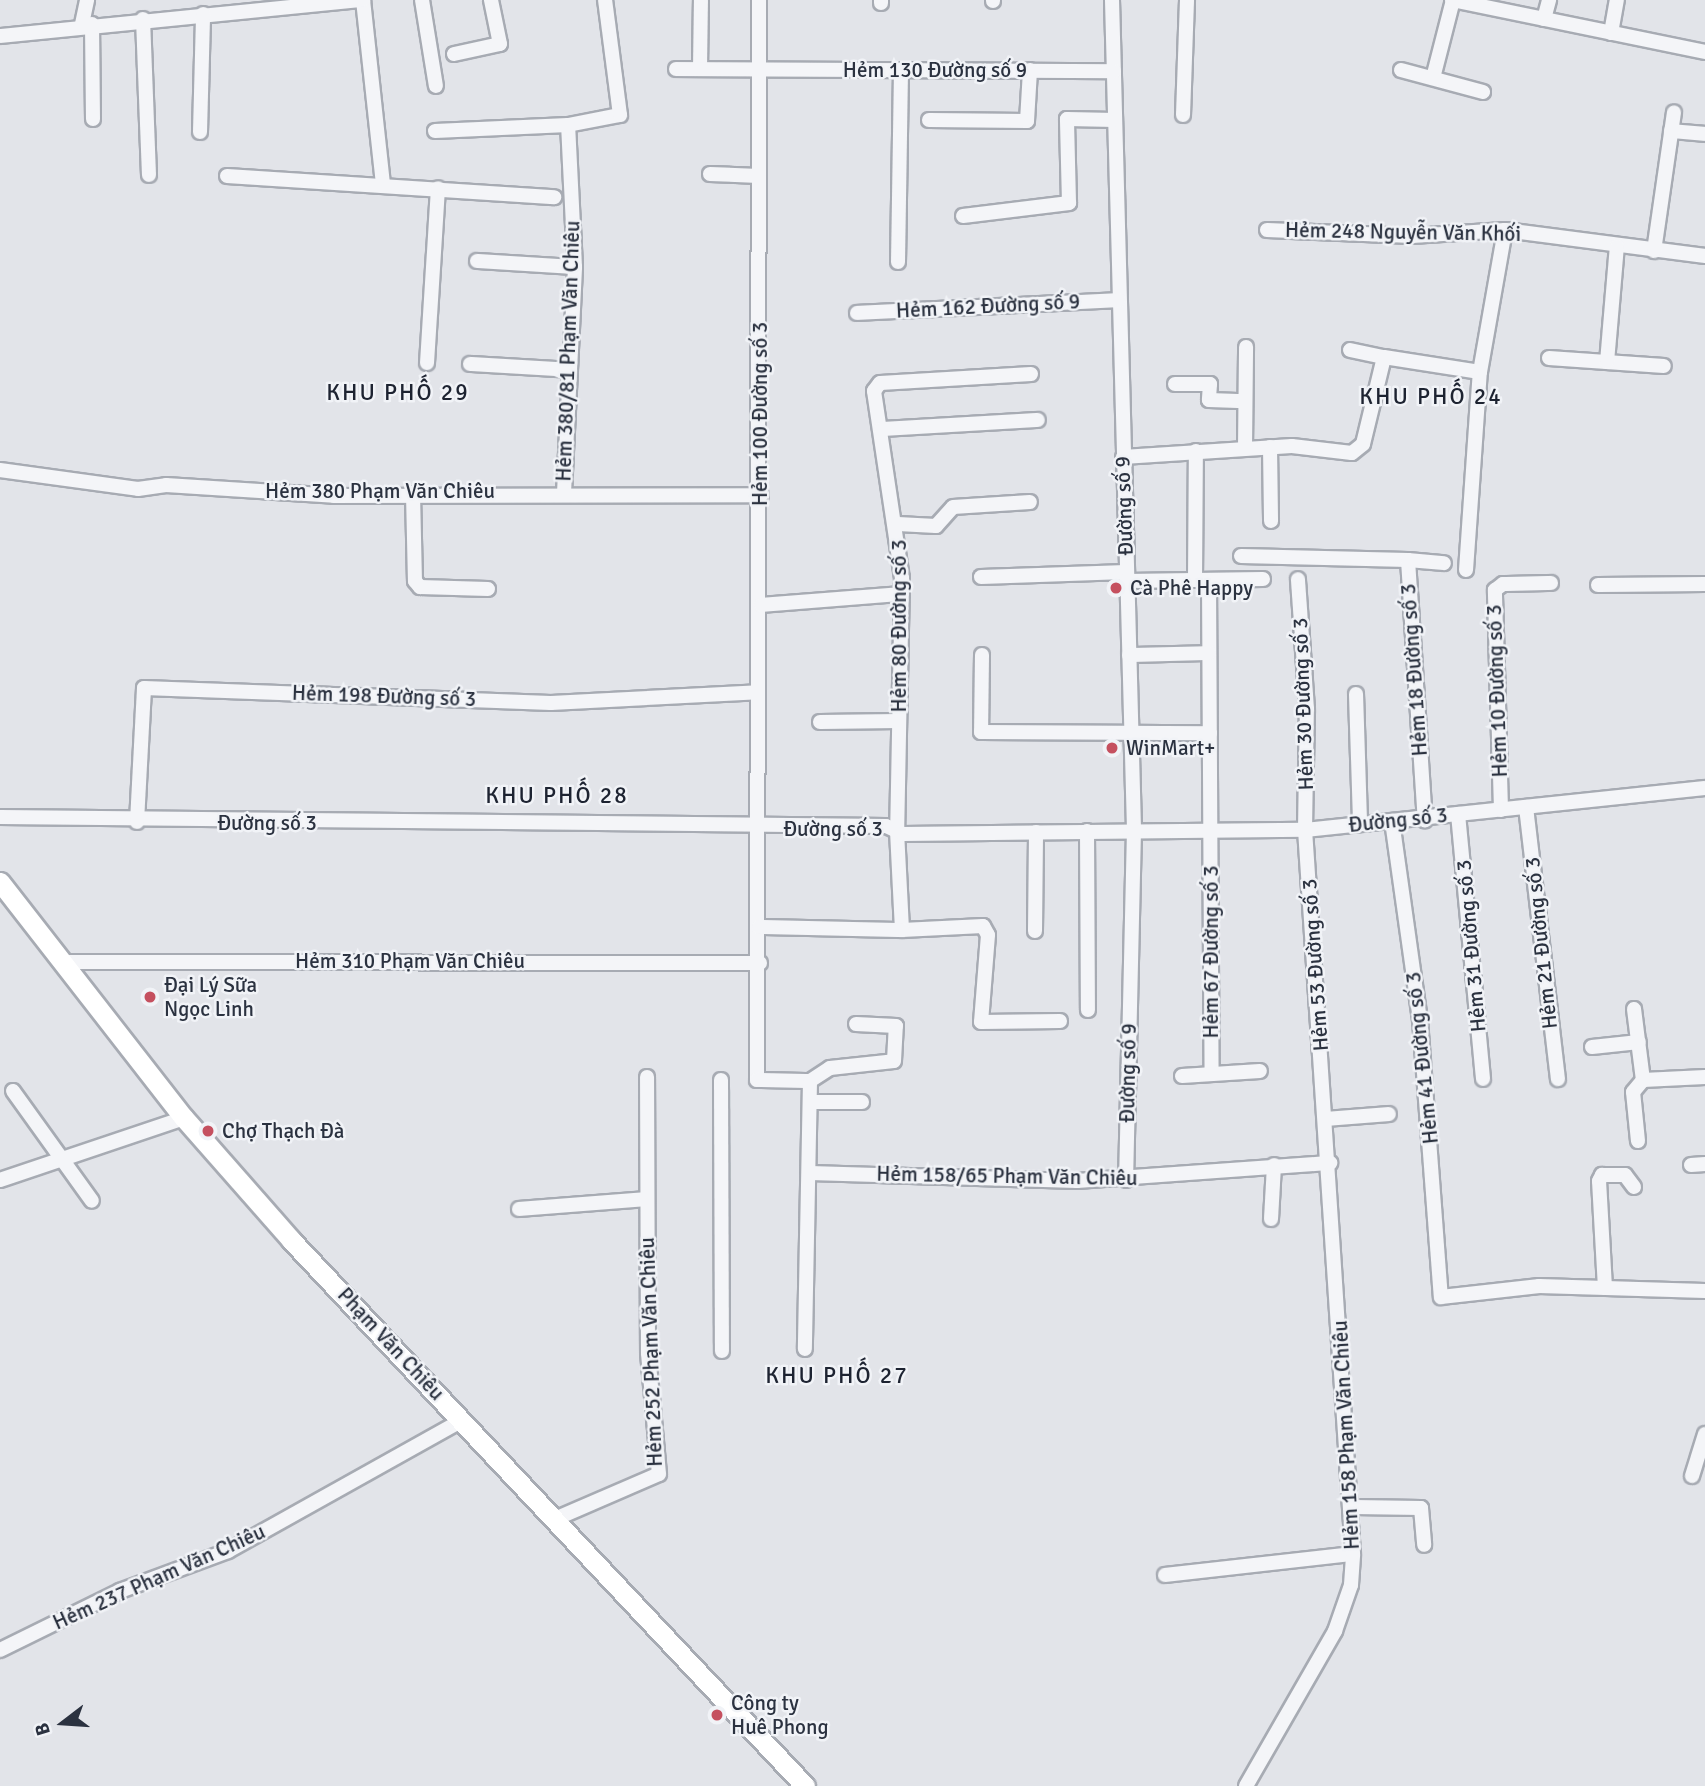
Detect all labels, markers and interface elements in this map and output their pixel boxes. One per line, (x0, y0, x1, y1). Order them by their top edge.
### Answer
street label: Hẻm 130 Đường số 9 (843, 57, 1027, 83)
street label: Hẻm 248 Nguyễn Văn Khối (1285, 217, 1521, 247)
street label: Hẻm 380/81 Phạm Văn Chiêu (551, 220, 585, 482)
street label: Hẻm 162 Đường số 9 (895, 289, 1081, 323)
street label: Hẻm 100 Đường số 3 (747, 322, 773, 506)
district label: KHU PHỐ 29 (328, 379, 468, 407)
district label: KHU PHỐ 24 (1361, 383, 1501, 411)
street label: Đường số 9 (1110, 456, 1138, 556)
street label: Hẻm 380 Phạm Văn Chiêu (265, 478, 495, 504)
street label: Hẻm 80 Đường số 3 (886, 539, 912, 713)
place label: Cà Phê Happy (1130, 575, 1253, 601)
marker: Cà Phê Happy (1108, 580, 1124, 596)
street label: Hẻm 18 Đường số 3 (1395, 583, 1433, 757)
street label: Hẻm 10 Đường số 3 (1481, 604, 1513, 778)
street label: Hẻm 30 Đường số 3 (1287, 617, 1319, 791)
street label: Hẻm 198 Đường số 3 (291, 680, 477, 712)
place label: WinMart+ (1126, 735, 1215, 761)
marker: WinMart+ (1104, 740, 1120, 756)
district label: KHU PHỐ 28 (487, 782, 627, 810)
street label: Đường số 3 (1347, 802, 1449, 838)
street label: Đường số 3 (217, 810, 317, 836)
street label: Đường số 3 (783, 816, 883, 842)
street label: Hẻm 21 Đường số 3 (1519, 856, 1563, 1030)
street label: Hẻm 31 Đường số 3 (1451, 859, 1491, 1033)
street label: Hẻm 67 Đường số 3 (1198, 865, 1224, 1039)
street label: Hẻm 53 Đường số 3 (1296, 878, 1334, 1052)
street label: Hẻm 310 Phạm Văn Chiêu (295, 948, 525, 974)
street label: Hẻm 41 Đường số 3 (1400, 971, 1444, 1145)
place label: Đại Lý Sữa Ngọc Linh (164, 972, 257, 1022)
marker: Đại Lý Sữa Ngọc Linh (142, 989, 158, 1005)
street label: Đường số 9 (1115, 1023, 1141, 1123)
place label: Chợ Thạch Đà (222, 1118, 344, 1144)
marker: Chợ Thạch Đà (200, 1123, 216, 1139)
street label: Hẻm 158/65 Phạm Văn Chiêu (876, 1161, 1138, 1191)
street label: Hẻm 252 Phạm Văn Chiêu (634, 1237, 668, 1467)
street label: Phạm Văn Chiêu (332, 1282, 450, 1406)
street label: Hẻm 158 Phạm Văn Chiêu (1327, 1320, 1365, 1550)
district label: KHU PHỐ 27 (767, 1362, 907, 1390)
street label: Hẻm 237 Phạm Văn Chiêu (49, 1519, 269, 1635)
north arrow (28, 1688, 98, 1758)
place label: Công ty Huê Phong (731, 1690, 829, 1740)
marker: Công ty Huê Phong (709, 1707, 725, 1723)
text: B (30, 1720, 56, 1738)

